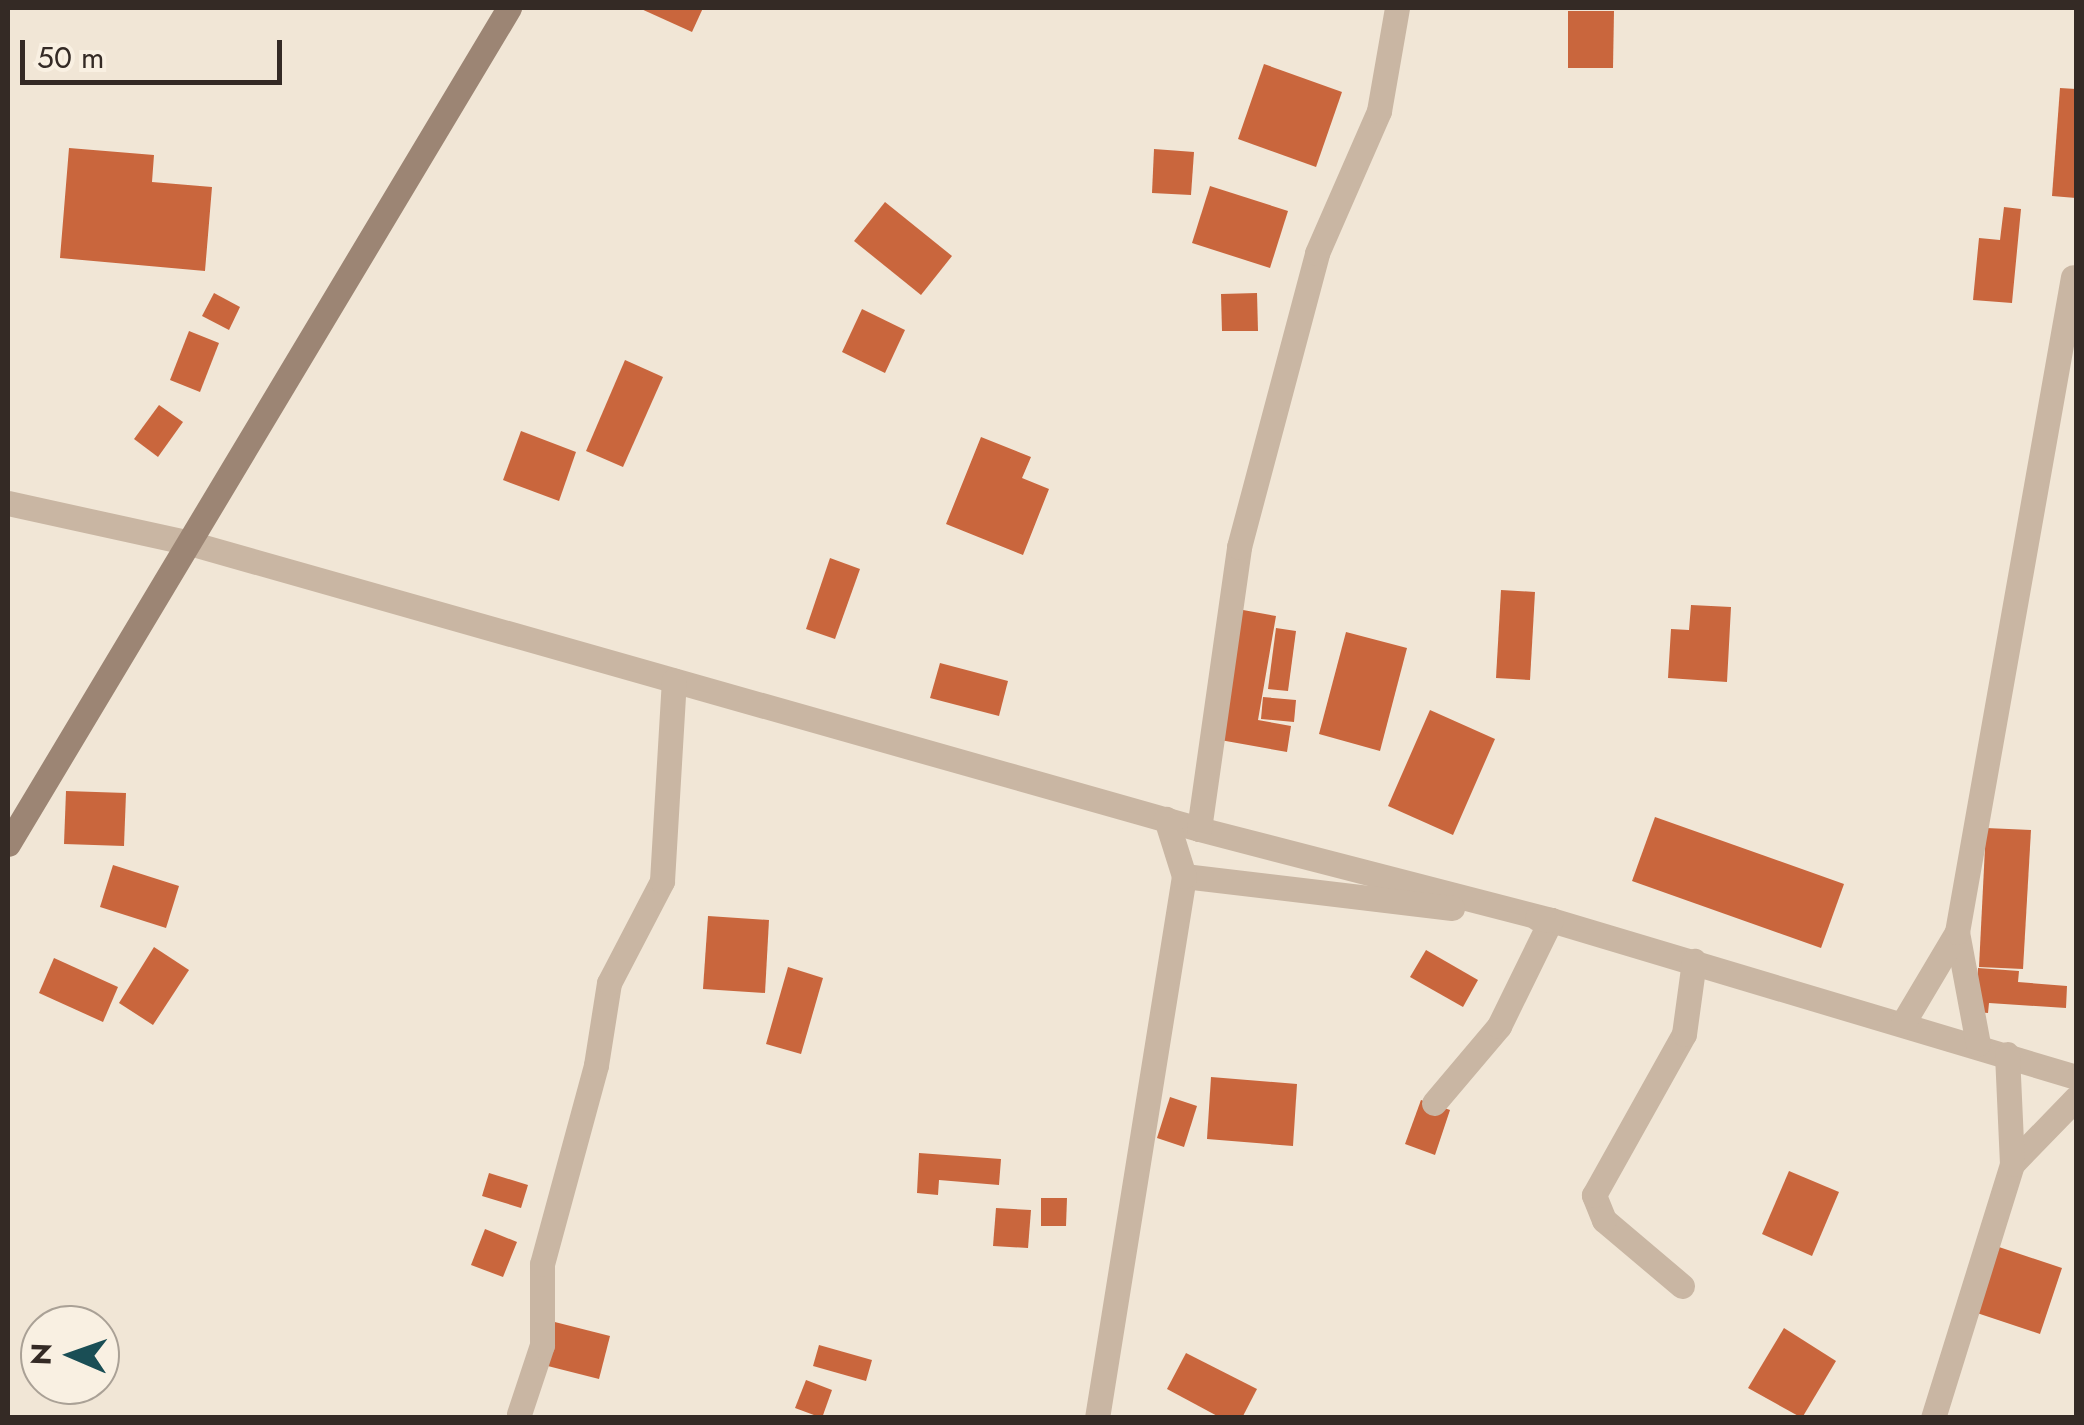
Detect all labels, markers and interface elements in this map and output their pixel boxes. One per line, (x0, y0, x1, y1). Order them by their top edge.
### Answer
scale bar (25, 20, 288, 82)
text: 50 m (37, 36, 104, 79)
north arrow (20, 1305, 120, 1405)
text: N (21, 1342, 62, 1366)

